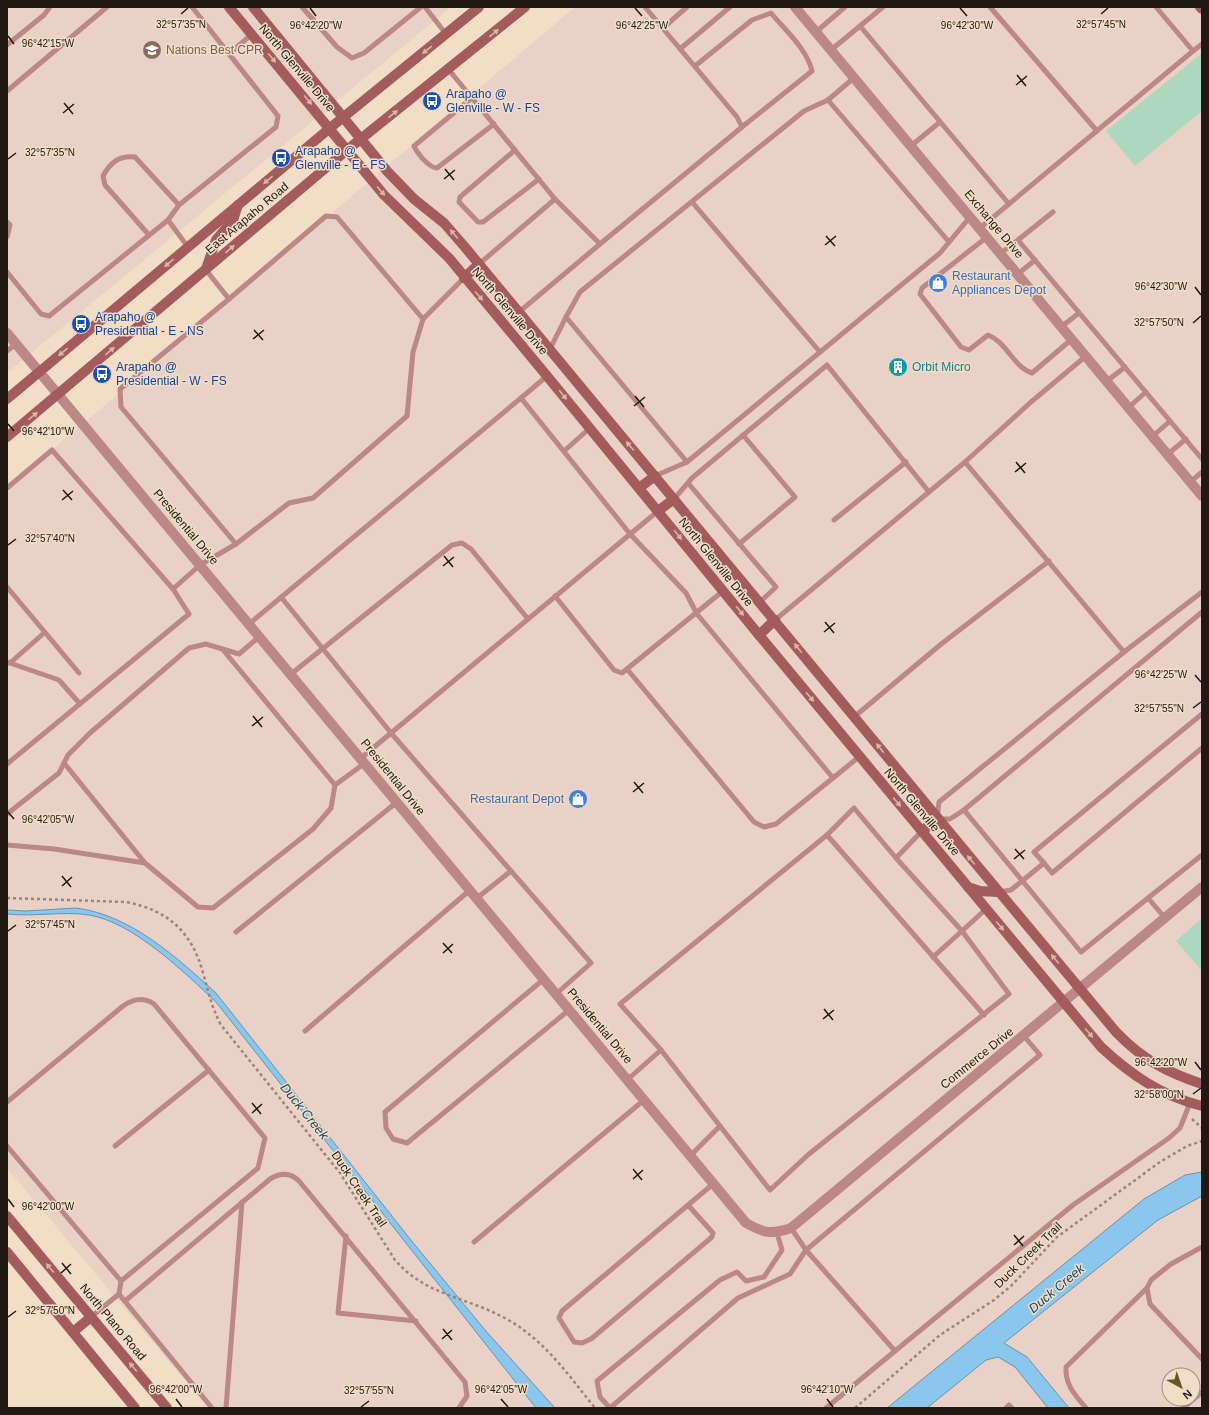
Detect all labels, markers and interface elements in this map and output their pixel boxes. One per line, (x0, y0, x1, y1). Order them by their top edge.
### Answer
text: 32°57'35"N (156, 19, 206, 30)
text: 32°57'45"N (1076, 19, 1126, 30)
text: 96°42'20"W (290, 20, 343, 31)
text: 96°42'25"W (616, 20, 669, 31)
text: 96°42'30"W (941, 20, 994, 31)
street label: North Glenville Drive (256, 21, 338, 115)
one-way arrow (488, 28, 499, 37)
text: 96°42'15"W (22, 38, 75, 49)
school or university icon: Nations Best CPR (141, 39, 163, 61)
place label: Nations Best CPR (166, 43, 263, 57)
one-way arrow (421, 45, 432, 54)
one-way arrow (268, 53, 277, 64)
place label: Arapaho @ Glenville - W - FS (446, 87, 540, 115)
bus stop icon: Arapaho @ Glenville - W - FS (421, 90, 443, 112)
one-way arrow (303, 95, 312, 106)
one-way arrow (387, 110, 398, 119)
place label: Arapaho @ Glenville - E - FS (295, 144, 386, 172)
text: 32°57'35"N (25, 147, 75, 158)
bus stop icon: Arapaho @ Glenville - E - FS (270, 147, 292, 169)
one-way arrow (263, 175, 274, 184)
street label: East Arapaho Road (203, 179, 291, 257)
one-way arrow (376, 185, 385, 196)
street label: Exchange Drive (961, 187, 1027, 261)
one-way arrow (449, 229, 458, 239)
one-way arrow (225, 244, 236, 253)
one-way arrow (163, 259, 174, 268)
street label: North Glenville Drive (469, 264, 551, 358)
place label: Restaurant Appliances Depot (952, 269, 1047, 297)
shop icon: Restaurant Appliances Depot (927, 272, 949, 294)
text: 96°42'30"W (1135, 281, 1188, 292)
one-way arrow (475, 290, 484, 301)
place label: Arapaho @ Presidential - E - NS (95, 310, 204, 338)
bus stop icon: Arapaho @ Presidential - E - NS (70, 313, 92, 335)
text: 32°57'50"N (1134, 317, 1184, 328)
one-way arrow (58, 347, 68, 356)
one-way arrow (105, 347, 115, 356)
building icon: Orbit Micro (887, 356, 909, 378)
place label: Arapaho @ Presidential - W - FS (116, 360, 227, 388)
place label: Orbit Micro (912, 360, 971, 374)
bus stop icon: Arapaho @ Presidential - W - FS (91, 363, 113, 385)
one-way arrow (559, 389, 568, 400)
one-way arrow (27, 411, 38, 420)
text: 96°42'10"W (22, 426, 75, 437)
one-way arrow (626, 441, 635, 451)
street label: Presidential Drive (150, 486, 222, 568)
street label: North Glenville Drive (676, 515, 756, 609)
one-way arrow (673, 530, 682, 541)
text: 32°57'40"N (25, 533, 75, 544)
one-way arrow (735, 606, 744, 616)
one-way arrow (793, 642, 802, 653)
text: 96°42'25"W (1135, 669, 1188, 680)
one-way arrow (806, 692, 815, 702)
text: 32°57'55"N (1134, 703, 1184, 714)
street label: Presidential Drive (358, 736, 428, 818)
one-way arrow (876, 743, 885, 754)
street label: North Glenville Drive (881, 765, 963, 859)
shop icon: Restaurant Depot (567, 788, 589, 810)
place label: Restaurant Depot (470, 792, 565, 806)
one-way arrow (893, 797, 902, 808)
text: 96°42'05"W (22, 814, 75, 825)
one-way arrow (967, 855, 976, 865)
text: 32°57'45"N (25, 919, 75, 930)
one-way arrow (996, 921, 1004, 931)
one-way arrow (1050, 954, 1059, 965)
street label: Presidential Drive (564, 985, 636, 1067)
street label: Commerce Drive (938, 1024, 1017, 1092)
one-way arrow (1085, 1028, 1094, 1038)
text: 96°42'20"W (1135, 1057, 1188, 1068)
water label: Duck Creek (277, 1080, 333, 1144)
text: 32°58'00"N (1134, 1089, 1184, 1100)
street label: Duck Creek Trail (328, 1148, 390, 1230)
text: 96°42'00"W (22, 1201, 75, 1212)
street label: Duck Creek Trail (991, 1219, 1065, 1291)
water label: Duck Creek (1025, 1260, 1087, 1316)
one-way arrow (46, 1262, 55, 1273)
street label: North Plano Road (77, 1281, 149, 1363)
text: 32°57'50"N (25, 1305, 75, 1316)
one-way arrow (129, 1362, 138, 1373)
north arrow (1161, 1367, 1201, 1407)
text: 96°42'00"W (150, 1384, 203, 1395)
text: 96°42'05"W (475, 1384, 528, 1395)
text: 96°42'10"W (801, 1384, 854, 1395)
text: 32°57'55"N (344, 1385, 394, 1396)
text: N (1180, 1388, 1194, 1402)

